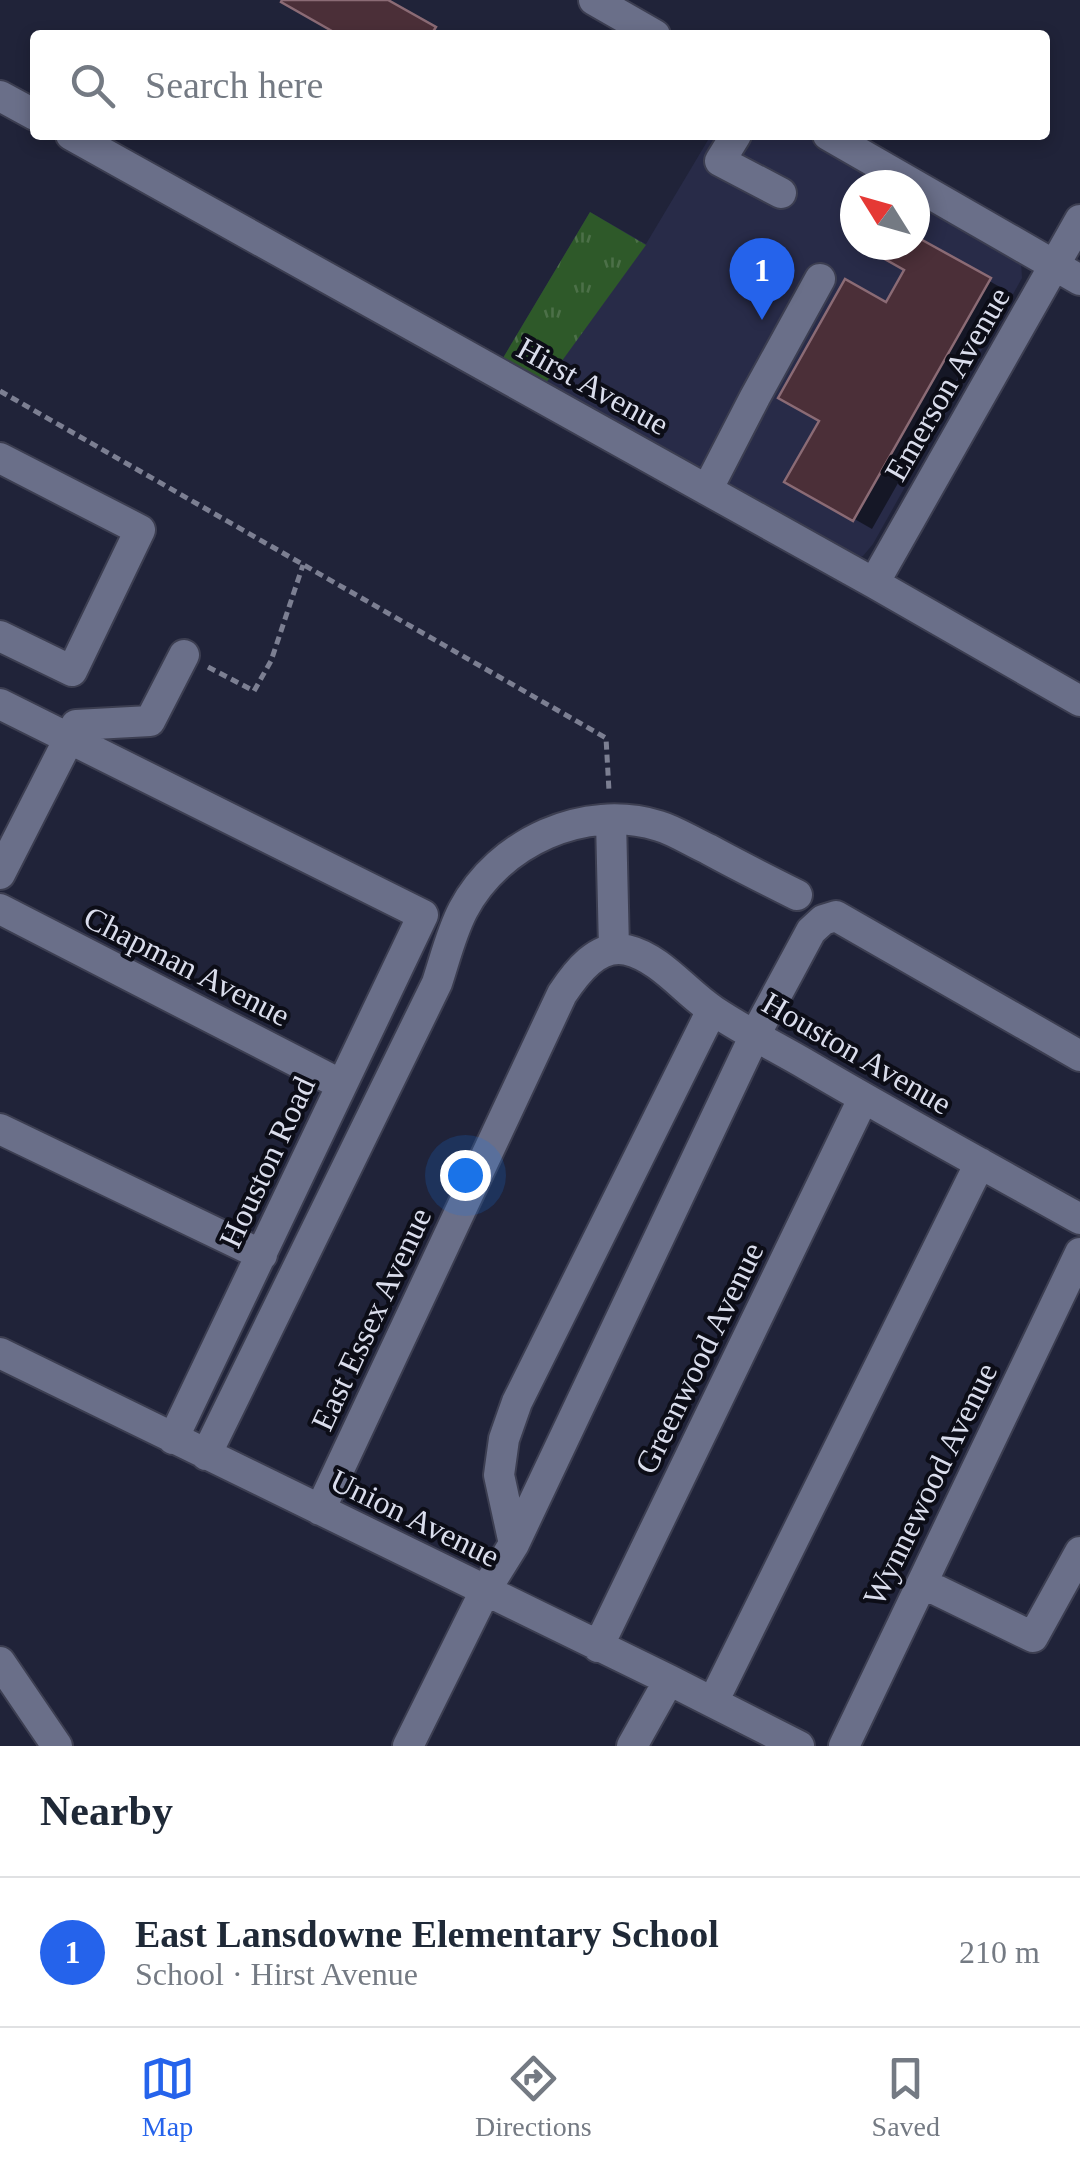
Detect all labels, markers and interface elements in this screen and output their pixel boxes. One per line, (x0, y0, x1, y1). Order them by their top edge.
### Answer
search box (30, 30, 1050, 140)
icon: search (65, 58, 120, 113)
text: Search here (145, 64, 323, 106)
north arrow (840, 170, 930, 260)
pin: 1 (730, 238, 794, 320)
street label: Emerson Avenue (877, 281, 1017, 487)
street label: Hirst Avenue (511, 330, 675, 442)
street label: Chapman Avenue (78, 899, 296, 1033)
street label: Houston Avenue (756, 984, 958, 1122)
street label: Houston Road (212, 1071, 322, 1253)
your location (440, 1150, 491, 1201)
street label: East Essex Avenue (304, 1202, 438, 1436)
street label: Greenwood Avenue (627, 1237, 771, 1479)
street label: Wynnewood Avenue (856, 1357, 1004, 1611)
street label: Union Avenue (325, 1462, 505, 1574)
text: Nearby (40, 1788, 173, 1834)
text: East Lansdowne Elementary School (135, 1913, 719, 1955)
text: 1 (65, 1934, 81, 1970)
text: 210 m (959, 1934, 1040, 1970)
text: School · Hirst Avenue (135, 1956, 418, 1992)
tab: Map (140, 2051, 195, 2143)
tab: Directions (475, 2051, 592, 2143)
tab: Saved (872, 2051, 940, 2143)

